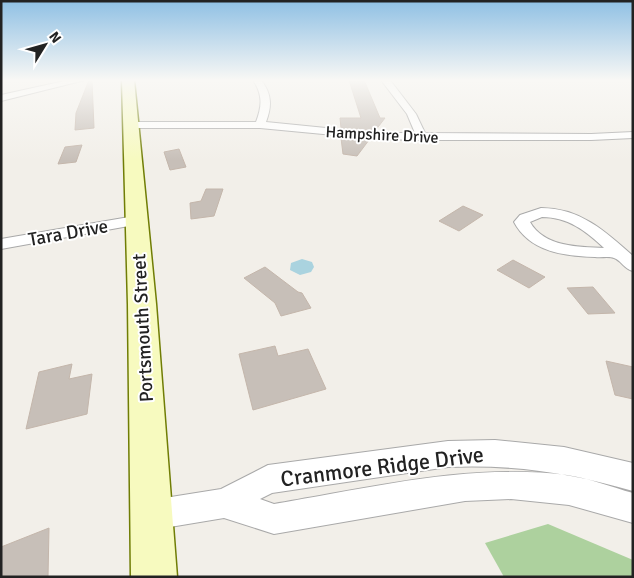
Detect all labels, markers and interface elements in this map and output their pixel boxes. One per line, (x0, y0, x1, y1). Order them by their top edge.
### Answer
north arrow (20, 20, 70, 70)
text: N (45, 28, 65, 46)
street label: Hampshire Drive (325, 122, 439, 148)
street label: Tara Drive (26, 214, 110, 252)
street label: Portsmouth Street (127, 253, 159, 403)
street label: Cranmore Ridge Drive (279, 441, 485, 492)

